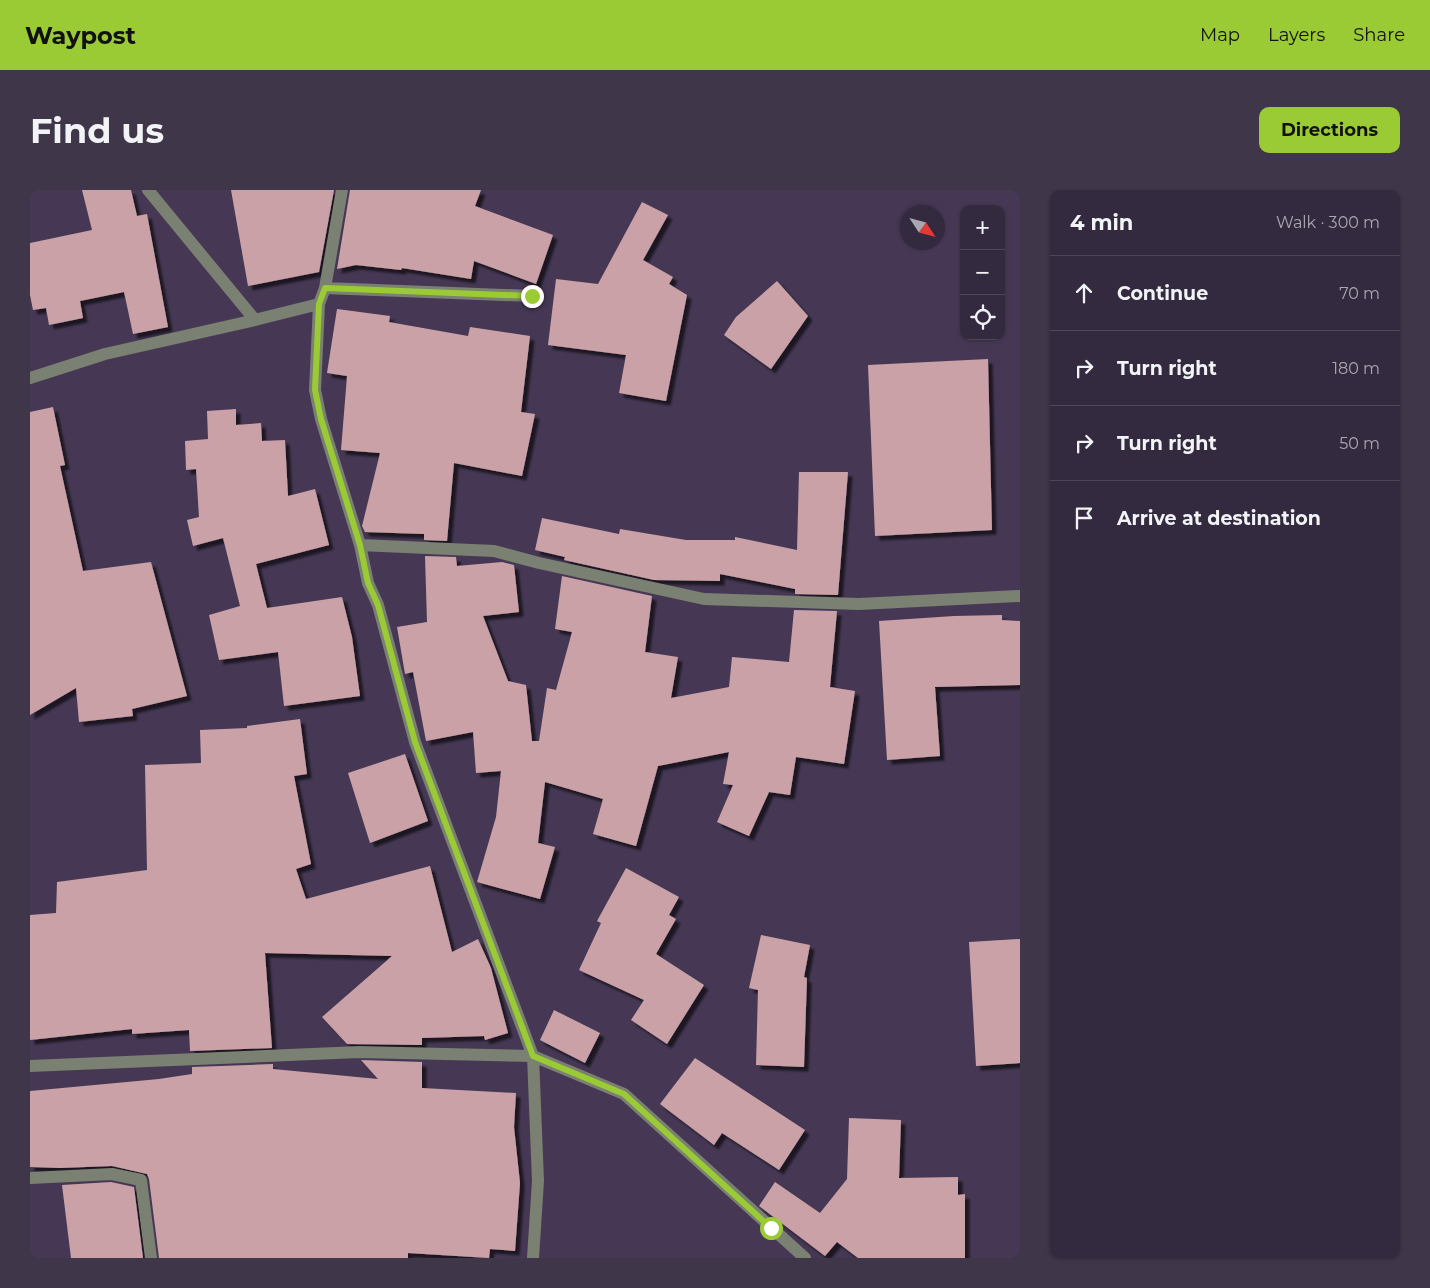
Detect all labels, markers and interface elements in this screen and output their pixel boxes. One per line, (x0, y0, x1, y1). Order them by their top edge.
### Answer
text: Waypost (25, 21, 136, 50)
text: Map (1200, 24, 1240, 46)
text: Layers (1268, 24, 1325, 46)
text: Share (1353, 24, 1405, 46)
button: Directions (1259, 107, 1400, 153)
text: Find us (30, 109, 164, 152)
north arrow (900, 205, 945, 250)
map controls (960, 205, 1005, 340)
button: + (960, 205, 1005, 250)
text: 4 min (1070, 210, 1133, 235)
text: Walk · 300 m (1276, 213, 1380, 232)
button: − (960, 250, 1005, 295)
icon: ahead (1070, 279, 1098, 307)
text: Continue (1117, 282, 1208, 305)
text: 70 m (1339, 284, 1380, 303)
route end (521, 285, 544, 308)
button: locate (960, 295, 1005, 340)
icon: right (1070, 354, 1098, 382)
text: Turn right (1117, 357, 1217, 380)
text: 180 m (1332, 359, 1380, 378)
icon: right (1070, 429, 1098, 457)
text: Turn right (1117, 432, 1217, 455)
text: 50 m (1339, 434, 1380, 453)
icon: arrive (1070, 504, 1098, 532)
text: Arrive at destination (1117, 507, 1321, 530)
route start (760, 1217, 783, 1240)

